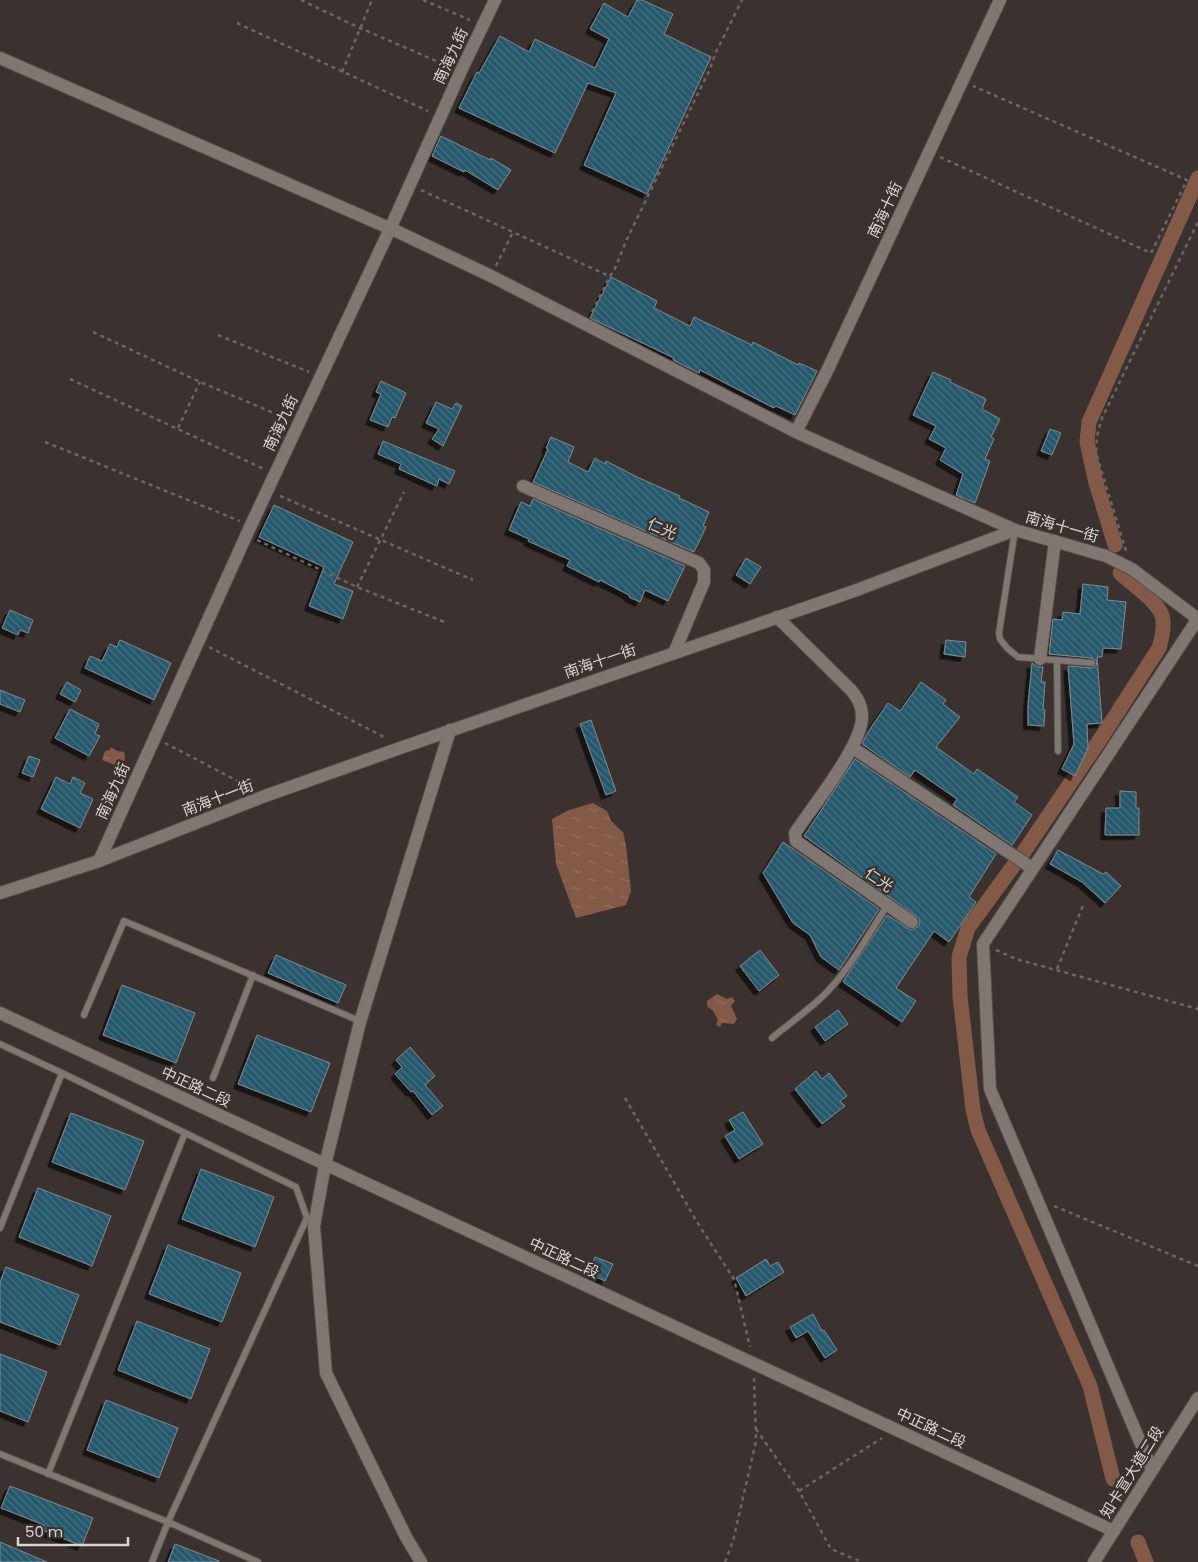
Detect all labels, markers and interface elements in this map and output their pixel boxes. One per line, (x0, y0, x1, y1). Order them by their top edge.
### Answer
street label: 南海九街 (428, 24, 473, 87)
street label: 南海十街 (862, 178, 907, 241)
street label: 南海九街 (258, 391, 303, 454)
street label: 南海十一街 (1023, 506, 1101, 547)
street label: 仁光 (644, 513, 680, 544)
street label: 南海十一街 (561, 638, 639, 683)
street label: 南海九街 (91, 759, 134, 822)
street label: 南海十一街 (179, 774, 257, 821)
street label: 仁光 (861, 862, 898, 897)
street label: 中正路二段 (158, 1061, 235, 1112)
street label: 中正路二段 (526, 1232, 603, 1283)
street label: 中正路二段 (893, 1402, 970, 1453)
street label: 知卡宣大道二段 (1095, 1422, 1168, 1522)
scale bar (18, 1514, 128, 1546)
text: 50 m (25, 1521, 63, 1542)

